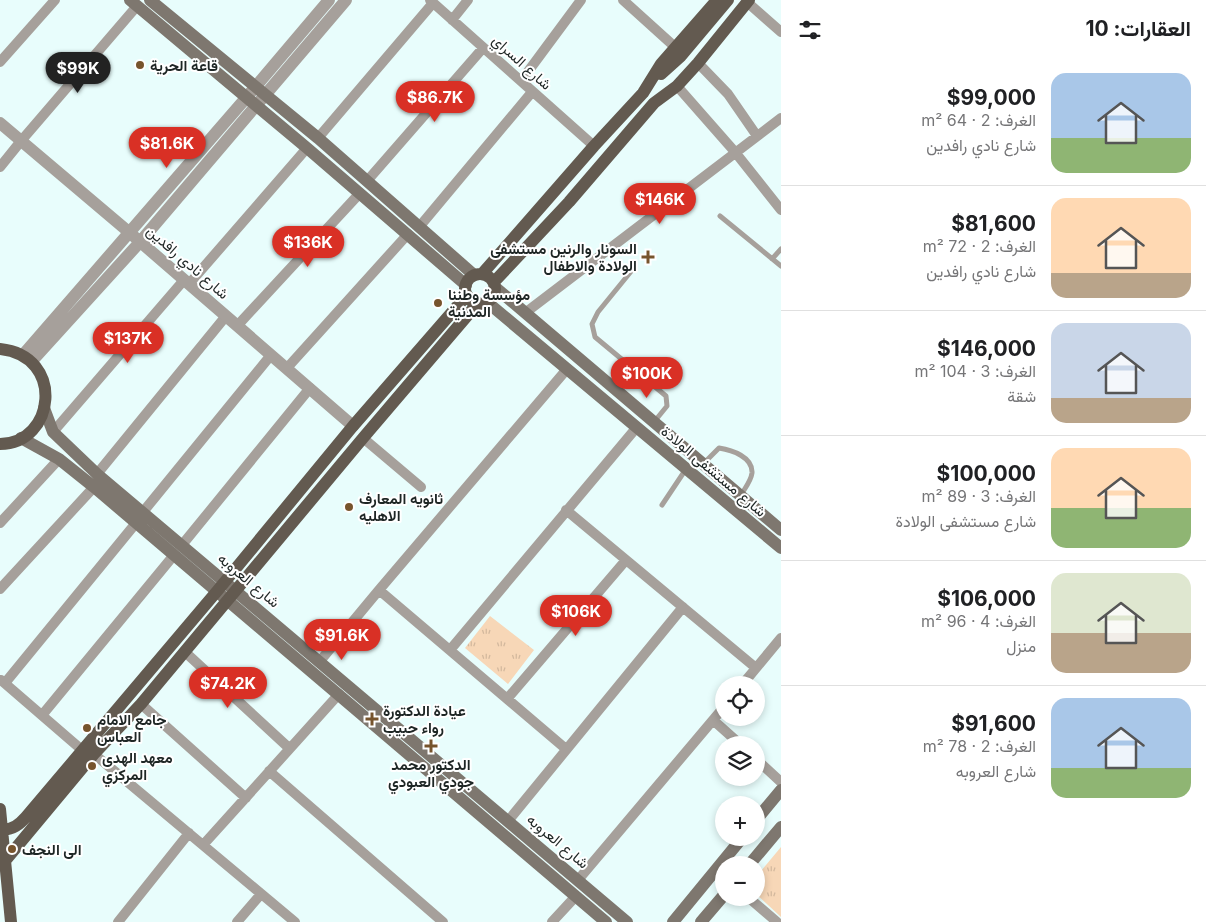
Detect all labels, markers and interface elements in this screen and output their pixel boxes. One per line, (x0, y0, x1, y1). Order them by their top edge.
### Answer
icon: filters (796, 16, 824, 44)
text: العقارات: 10 (1085, 16, 1191, 41)
street label: شارع السراي (486, 30, 556, 97)
pin: $99K (48, 52, 108, 94)
place label: قاعة الحرية (150, 56, 218, 75)
text: $99K (57, 58, 99, 78)
marker: قاعة الحرية (134, 59, 146, 71)
pin: $86.7K (394, 80, 476, 123)
text: $99,000 (947, 85, 1036, 110)
text: $86.7K (407, 87, 463, 107)
icon: home (1091, 93, 1151, 153)
text: الغرف: 2 · 64 m² (921, 110, 1036, 130)
pin: $81.6K (126, 126, 208, 169)
text: $81.6K (140, 133, 194, 153)
text: شارع نادي رافدين (926, 135, 1036, 155)
pin: $146K (625, 182, 695, 225)
text: $146K (635, 189, 685, 209)
text: $81,600 (951, 211, 1036, 236)
icon: home (1091, 218, 1151, 278)
street label: شارع نادي رافدين (140, 221, 233, 306)
pin: $136K (273, 226, 343, 268)
text: $136K (283, 232, 333, 252)
text: الغرف: 2 · 72 m² (923, 236, 1036, 256)
place label: السونار والرنين مستشفى الولادة والاطفال (490, 239, 637, 275)
marker: السونار والرنين مستشفى الولادة والاطفال (641, 250, 655, 264)
text: شارع نادي رافدين (926, 261, 1036, 281)
place label: مؤسسة وطننا المدنية (448, 285, 530, 321)
marker: مؤسسة وطننا المدنية (432, 297, 444, 309)
pin: $137K (93, 322, 163, 364)
text: $137K (104, 328, 152, 348)
text: $146,000 (937, 336, 1036, 361)
icon: home (1091, 343, 1151, 403)
pin: $100K (612, 356, 682, 399)
text: الغرف: 3 · 104 m² (914, 361, 1036, 381)
text: $100K (622, 363, 672, 383)
text: شقة (1007, 386, 1036, 406)
street label: شارع مستشفى الولادة (656, 421, 771, 522)
text: $100,000 (937, 461, 1036, 486)
icon: home (1091, 468, 1151, 528)
text: الغرف: 3 · 89 m² (922, 486, 1036, 506)
place label: ثانويه المعارف الاهليه (359, 489, 443, 525)
marker: ثانويه المعارف الاهليه (343, 501, 355, 513)
text: شارع مستشفى الولادة (896, 511, 1036, 531)
street label: شارع العروبه (213, 549, 284, 613)
text: $106,000 (937, 586, 1036, 611)
icon: home (1091, 593, 1151, 653)
pin: $106K (541, 594, 611, 637)
text: $106K (551, 601, 601, 621)
text: الغرف: 4 · 96 m² (921, 611, 1036, 631)
pin: $91.6K (301, 618, 383, 661)
text: $91.6K (315, 625, 369, 645)
text: منزل (1006, 636, 1036, 656)
pin: $74.2K (187, 666, 269, 709)
text: $74.2K (200, 673, 256, 693)
map controls (715, 676, 765, 906)
button: locate (715, 676, 765, 726)
place label: عيادة الدكتورة رواء حبيب (383, 701, 466, 737)
place label: جامع الامام العباس (97, 710, 166, 746)
text: $91,600 (951, 711, 1036, 736)
marker: عيادة الدكتورة رواء حبيب (365, 712, 379, 726)
icon: home (1091, 718, 1151, 778)
marker: جامع الامام العباس (81, 722, 93, 734)
button: layers (715, 736, 765, 786)
text: الغرف: 2 · 78 m² (923, 736, 1036, 756)
marker: الدكتور محمد جودي العبودي (424, 739, 438, 753)
place label: معهد الهدى المركزي (102, 748, 173, 788)
place label: الدكتور محمد جودي العبودي (388, 755, 474, 795)
marker: معهد الهدى المركزي (86, 760, 98, 772)
text: شارع العروبه (956, 761, 1036, 781)
button: + (715, 796, 765, 846)
street label: شارع العروبه (522, 810, 593, 874)
place label: الى النجف (22, 840, 82, 859)
marker: الى النجف (6, 843, 18, 855)
button: − (715, 856, 765, 906)

